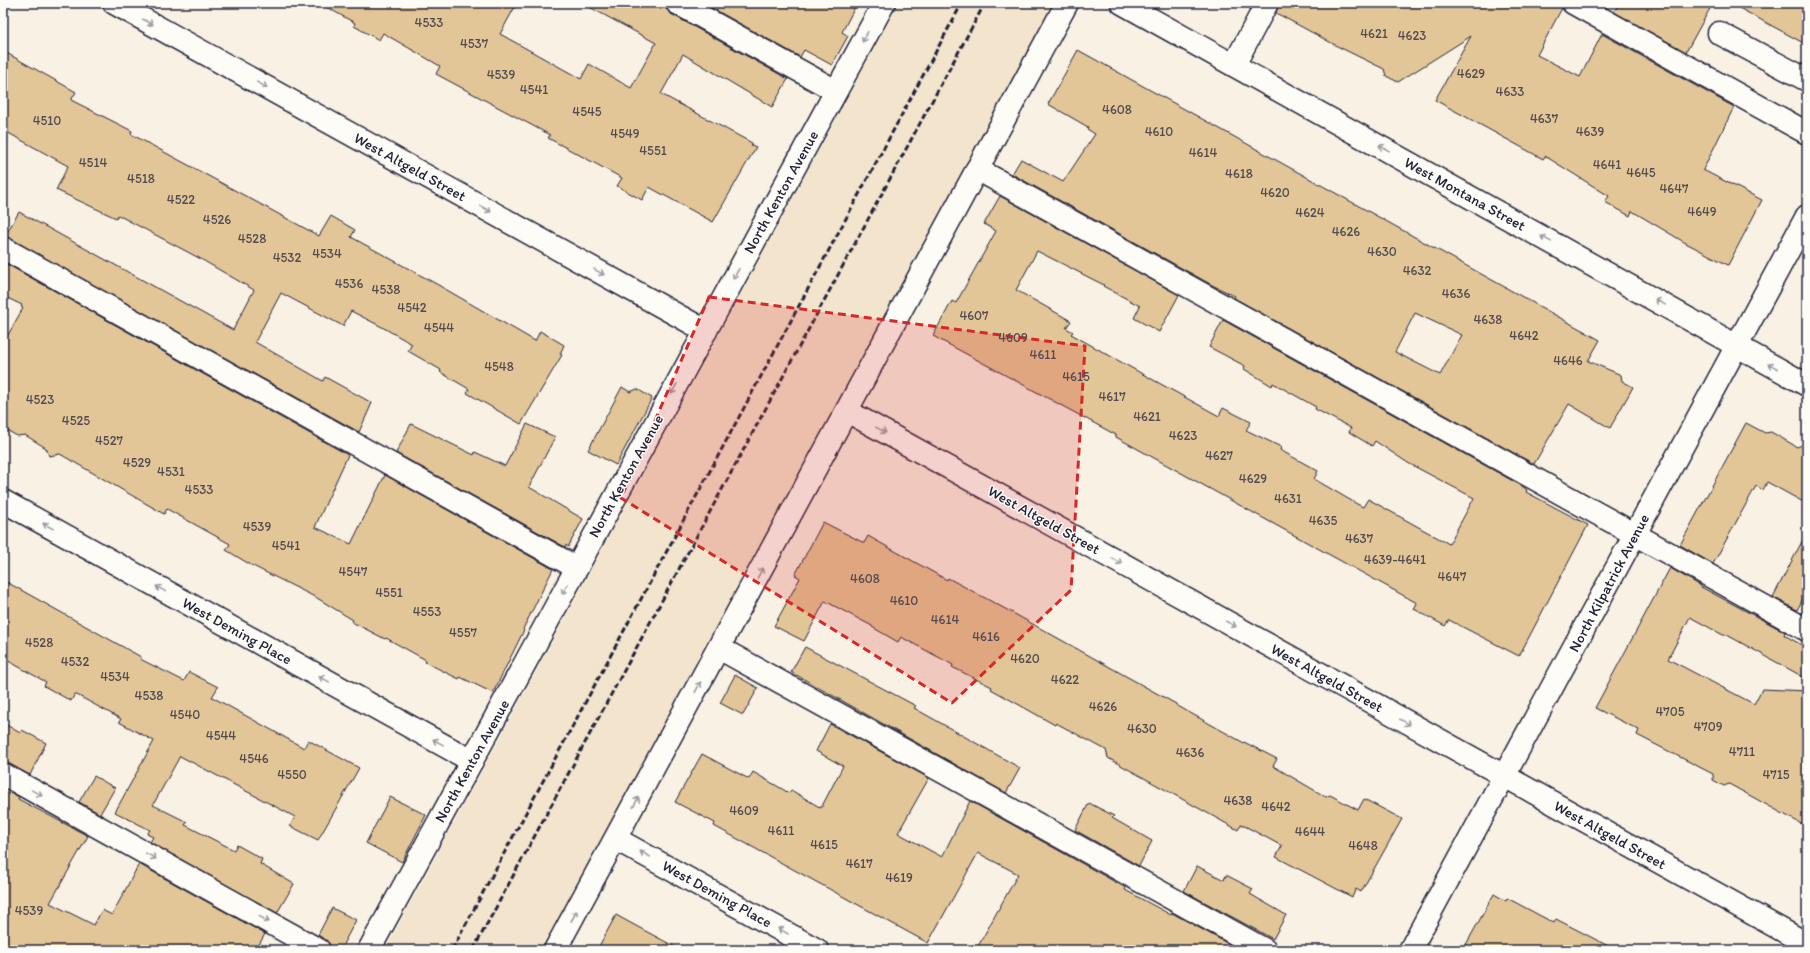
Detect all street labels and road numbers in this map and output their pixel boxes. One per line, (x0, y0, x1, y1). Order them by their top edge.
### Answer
street label: North Kenton Avenue (740, 127, 822, 257)
street label: West Altgeld Street (351, 129, 469, 205)
street label: West Montana Street (1401, 153, 1529, 235)
street label: North Kenton Avenue (585, 411, 667, 541)
street label: West Altgeld Street (985, 482, 1103, 558)
street label: North Kilpatrick Avenue (1565, 511, 1653, 655)
street label: West Deming Place (179, 593, 295, 669)
street label: West Altgeld Street (1268, 640, 1386, 716)
street label: North Kenton Avenue (431, 696, 513, 826)
street label: West Altgeld Street (1551, 797, 1669, 873)
street label: West Deming Place (659, 856, 775, 932)

